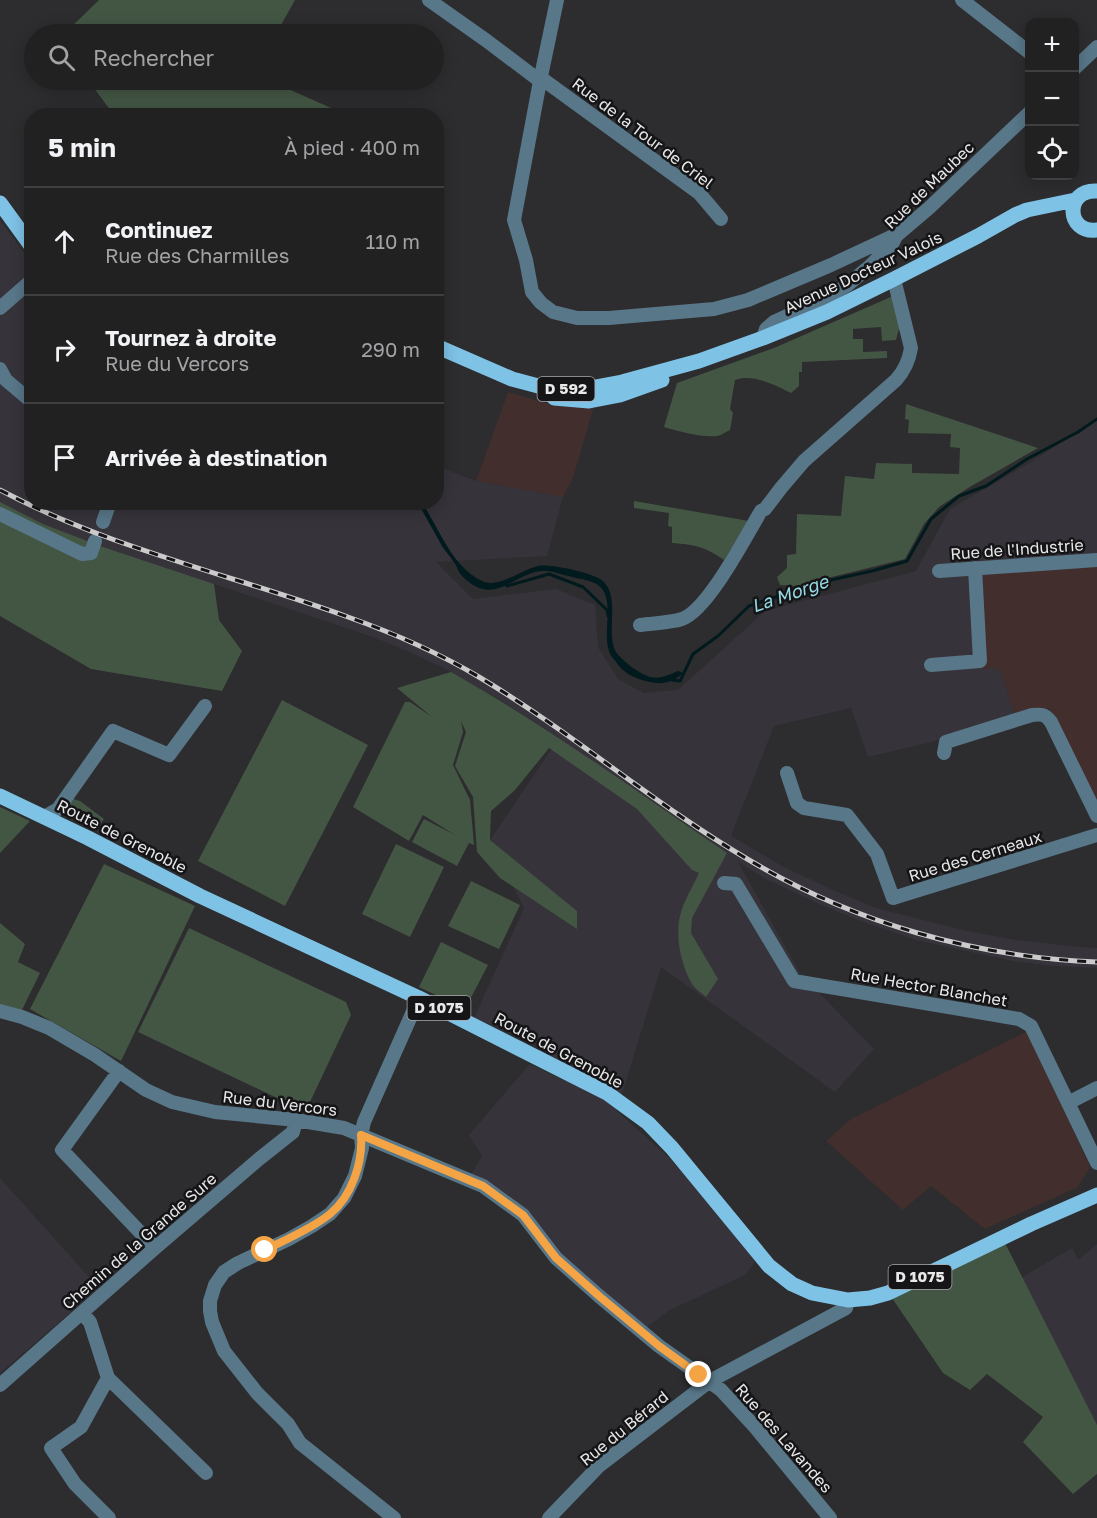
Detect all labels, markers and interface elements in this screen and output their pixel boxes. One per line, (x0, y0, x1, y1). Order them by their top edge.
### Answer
map controls (1025, 18, 1079, 180)
button: + (1025, 18, 1079, 72)
search box (24, 24, 444, 90)
icon: search (45, 41, 78, 74)
text: Rechercher (93, 44, 214, 71)
button: − (1025, 72, 1079, 126)
street label: Rue de la Tour de Criel (568, 73, 718, 193)
button: locate (1025, 126, 1079, 180)
text: 5 min (48, 132, 116, 163)
text: À pied · 400 m (284, 135, 420, 159)
street label: Rue de Maubec (880, 137, 978, 233)
text: Continuez (105, 216, 212, 243)
icon: ahead (48, 225, 81, 258)
street label: Avenue Docteur Valois (781, 227, 945, 317)
text: 110 m (366, 229, 420, 253)
text: Rue des Charmilles (105, 243, 289, 267)
text: Tournez à droite (105, 324, 276, 351)
icon: right (48, 333, 81, 366)
text: 290 m (361, 337, 420, 361)
text: Rue du Vercors (105, 351, 249, 375)
road number: D 592 (538, 377, 594, 401)
icon: arrive (48, 441, 81, 474)
text: Arrivée à destination (105, 444, 327, 471)
street label: Rue de l'Industrie (950, 534, 1084, 564)
water label: La Morge (748, 569, 832, 616)
street label: Route de Grenoble (54, 795, 190, 877)
street label: Rue des Cerneaux (906, 826, 1044, 886)
street label: Rue Hector Blanchet (849, 963, 1009, 1011)
road number: D 1075 (408, 996, 470, 1020)
street label: Route de Grenoble (491, 1008, 627, 1092)
street label: Rue du Vercors (222, 1086, 338, 1120)
street label: Chemin de la Grande Sure (58, 1168, 220, 1314)
route start (251, 1236, 277, 1262)
road number: D 1075 (888, 1265, 952, 1289)
route end (685, 1361, 711, 1387)
street label: Rue des Lavandes (731, 1379, 837, 1497)
street label: Rue du Bérard (576, 1386, 672, 1470)

